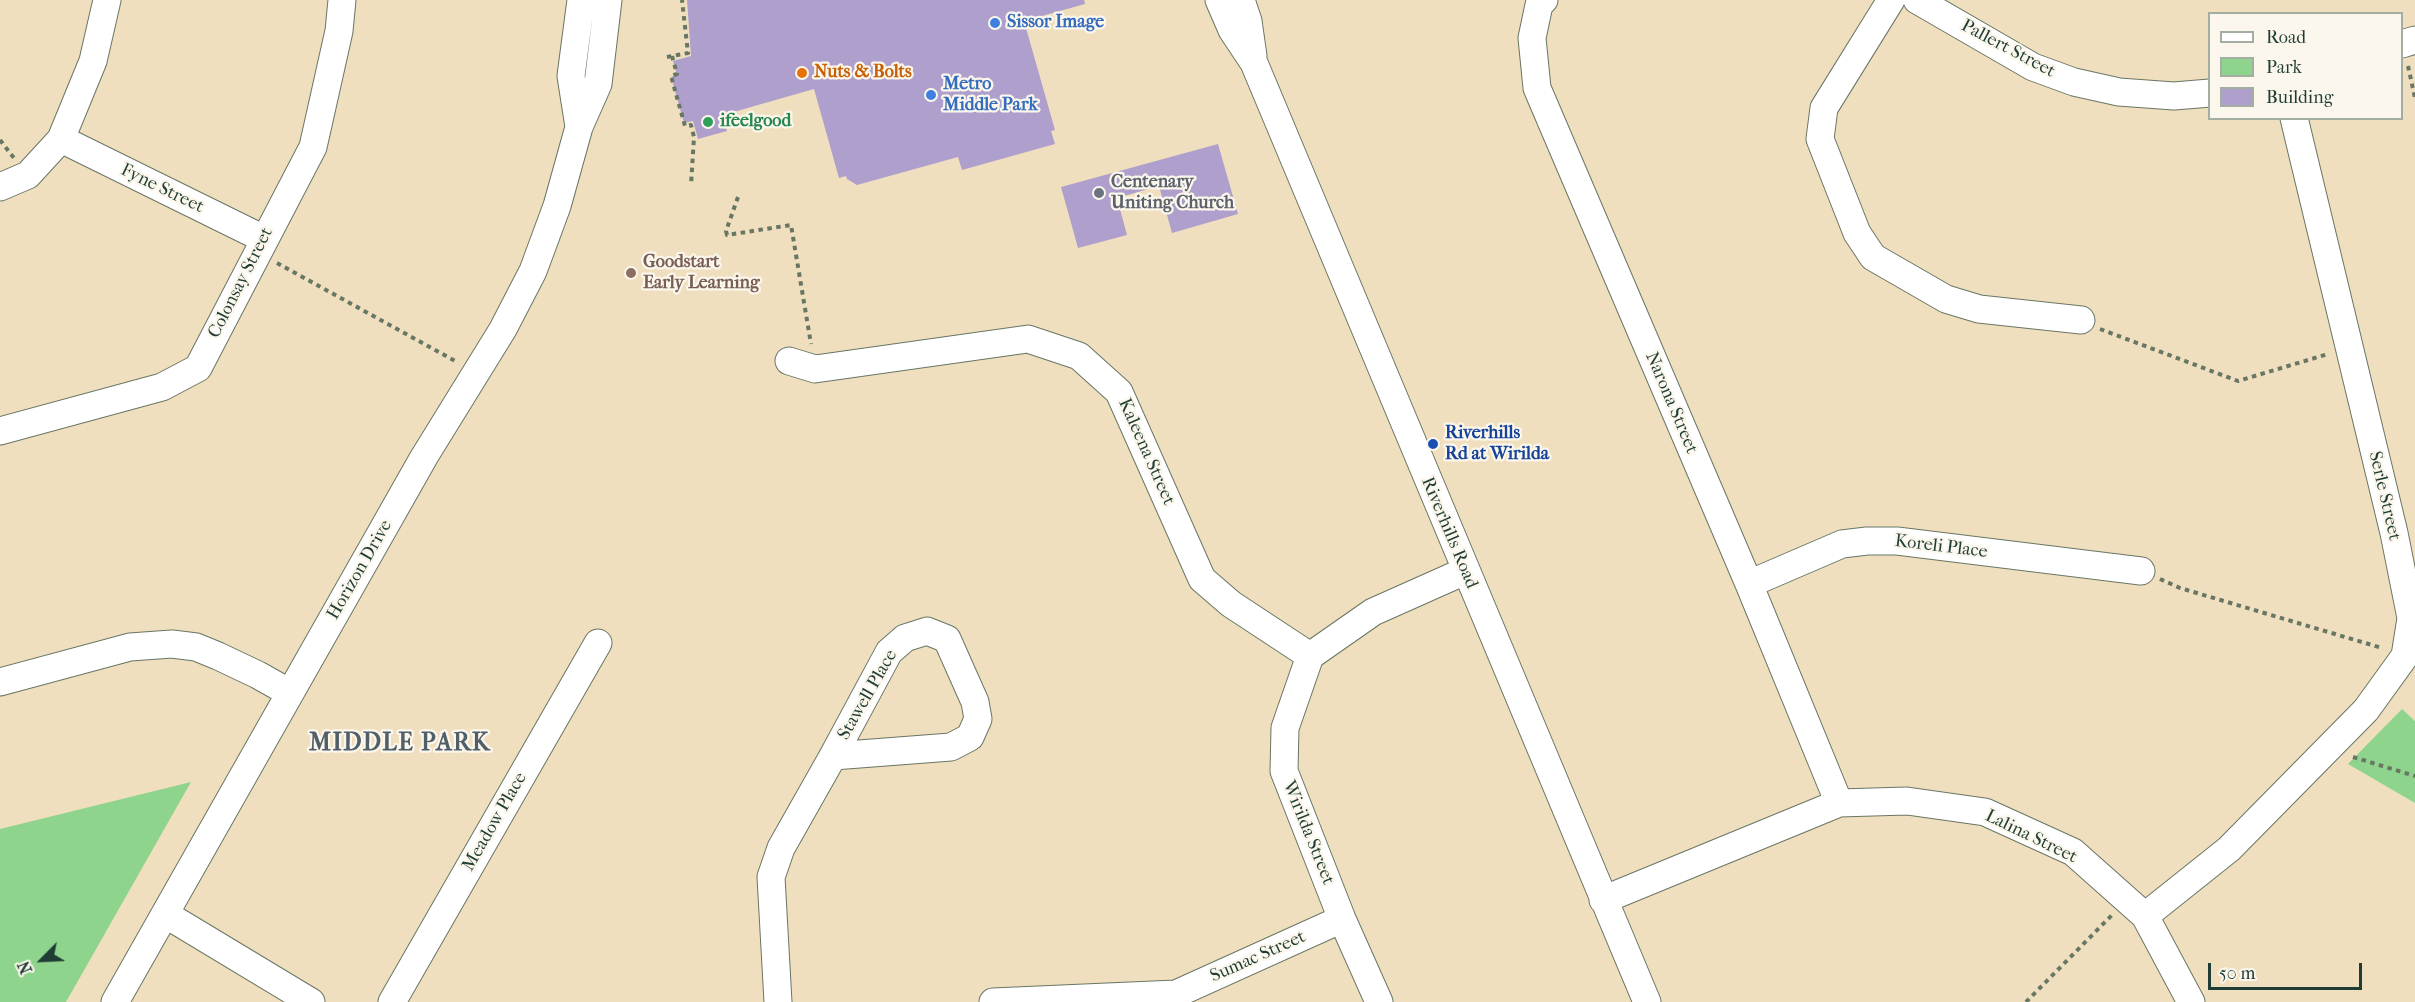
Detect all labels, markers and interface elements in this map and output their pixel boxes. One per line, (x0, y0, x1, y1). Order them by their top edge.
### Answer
place label: Sissor Image (1007, 12, 1104, 34)
legend (2208, 12, 2403, 120)
street label: Pallert Street (1957, 15, 2059, 83)
marker: Sissor Image (988, 16, 1002, 30)
text: Road (2266, 27, 2306, 48)
text: Park (2266, 57, 2302, 78)
place label: Nuts & Bolts (814, 62, 912, 84)
marker: Nuts & Bolts (795, 66, 809, 80)
place label: Metro Middle Park (943, 74, 1038, 116)
text: Building (2266, 87, 2333, 108)
marker: Metro Middle Park (924, 88, 938, 102)
place label: ifeelgood (720, 111, 791, 133)
marker: ifeelgood (701, 115, 715, 129)
street label: Fyne Street (117, 160, 207, 218)
place label: Centenary Uniting Church (1111, 172, 1234, 214)
marker: Centenary Uniting Church (1092, 186, 1106, 200)
street label: Colonsay Street (204, 224, 278, 342)
place label: Goodstart Early Learning (643, 252, 760, 294)
marker: Goodstart Early Learning (624, 266, 638, 280)
street label: Narona Street (1640, 349, 1702, 457)
street label: Kaleena Street (1113, 395, 1179, 509)
place label: Riverhills Rd at Wirilda (1445, 423, 1549, 466)
marker: Riverhills Rd at Wirilda (1426, 437, 1440, 451)
street label: Serle Street (2363, 449, 2405, 543)
street label: Riverhills Road (1416, 474, 1482, 592)
street label: Horizon Drive (323, 516, 397, 624)
street label: Koreli Place (1893, 531, 1989, 563)
street label: Stawell Place (834, 646, 902, 744)
district label: MIDDLE PARK (309, 730, 491, 758)
street label: Meadow Place (458, 769, 532, 875)
street label: Wirilda Street (1277, 778, 1339, 888)
street label: Lalina Street (1981, 805, 2081, 869)
street label: Sumac Street (1207, 926, 1309, 988)
north arrow (12, 930, 72, 990)
scale bar (2211, 951, 2366, 989)
text: N (14, 958, 36, 977)
text: 50 m (2219, 963, 2255, 984)

